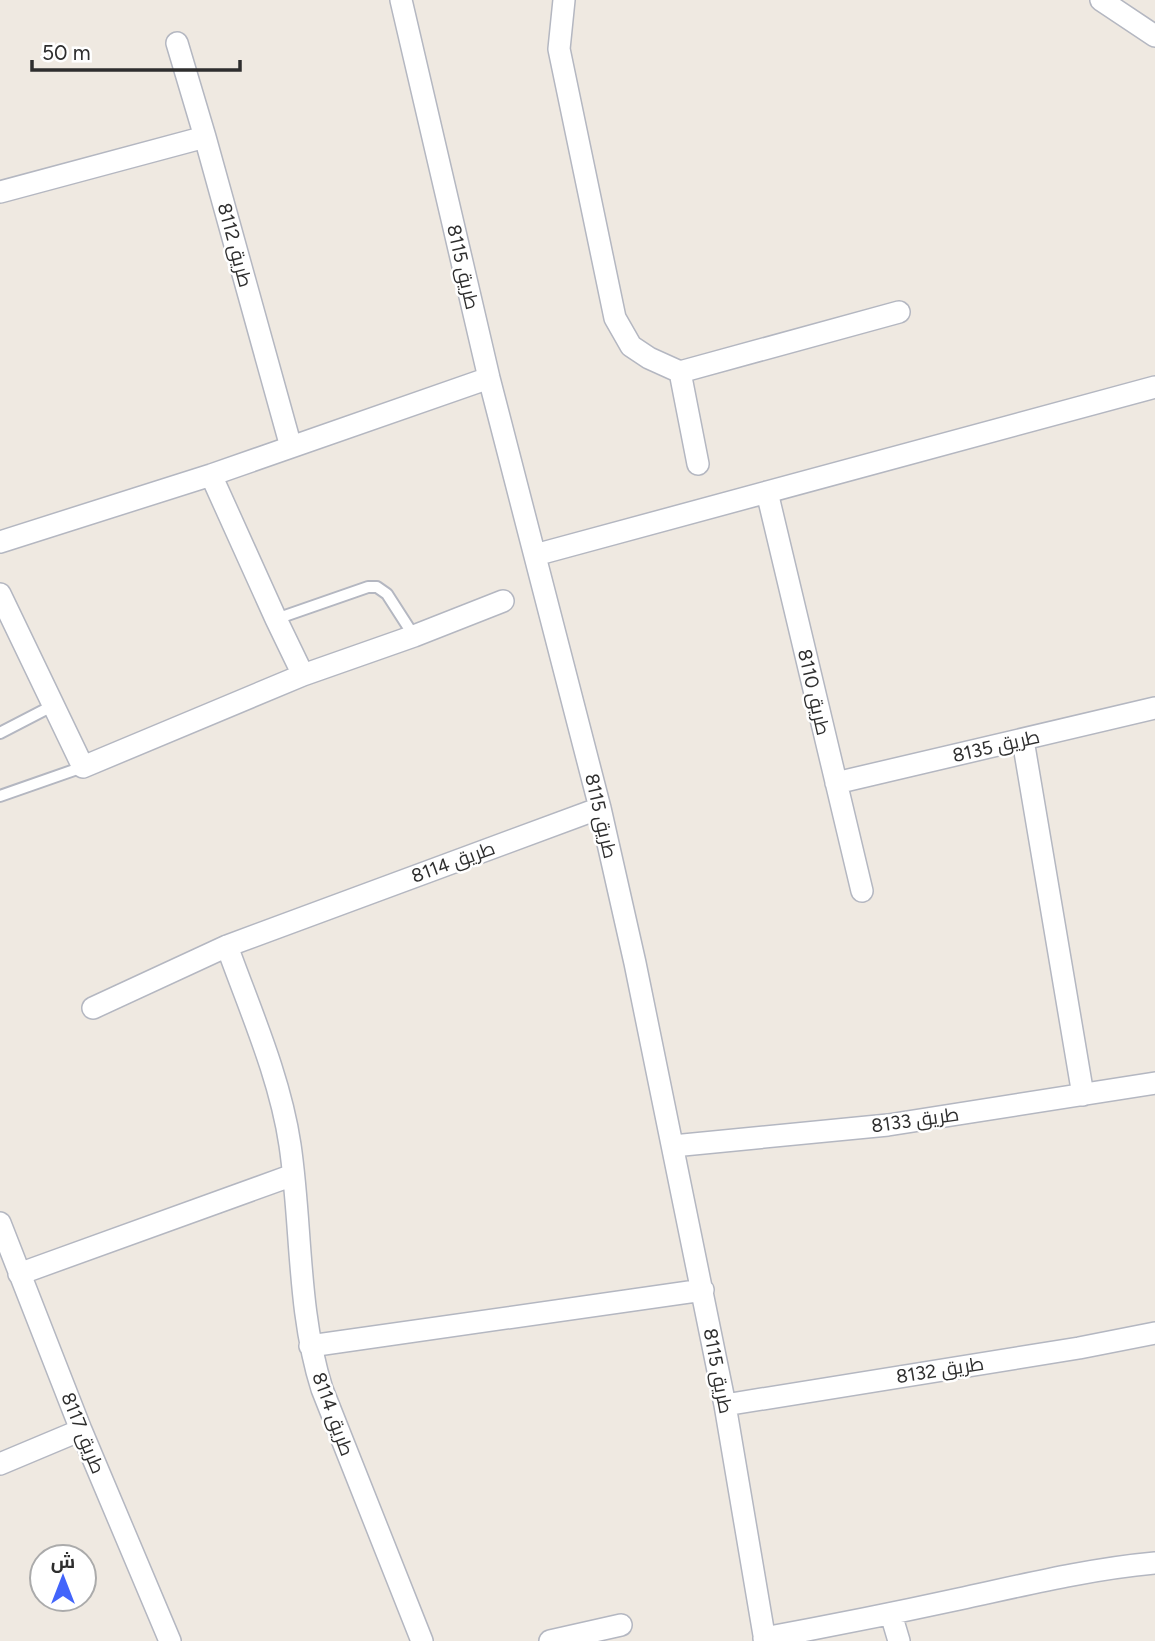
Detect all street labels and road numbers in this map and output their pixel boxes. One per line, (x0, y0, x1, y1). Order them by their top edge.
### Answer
street label: طريق 8112 (212, 200, 257, 290)
street label: طريق 8115 (441, 222, 484, 312)
street label: طريق 8110 (792, 647, 835, 738)
street label: طريق 8135 (950, 725, 1042, 768)
street label: طريق 8115 (579, 771, 622, 861)
street label: طريق 8114 (408, 836, 498, 889)
street label: طريق 8133 (870, 1102, 960, 1139)
street label: طريق 8115 (697, 1326, 738, 1416)
street label: طريق 8132 (894, 1352, 986, 1389)
street label: طريق 8114 (306, 1369, 359, 1459)
street label: طريق 8117 (55, 1389, 110, 1477)

